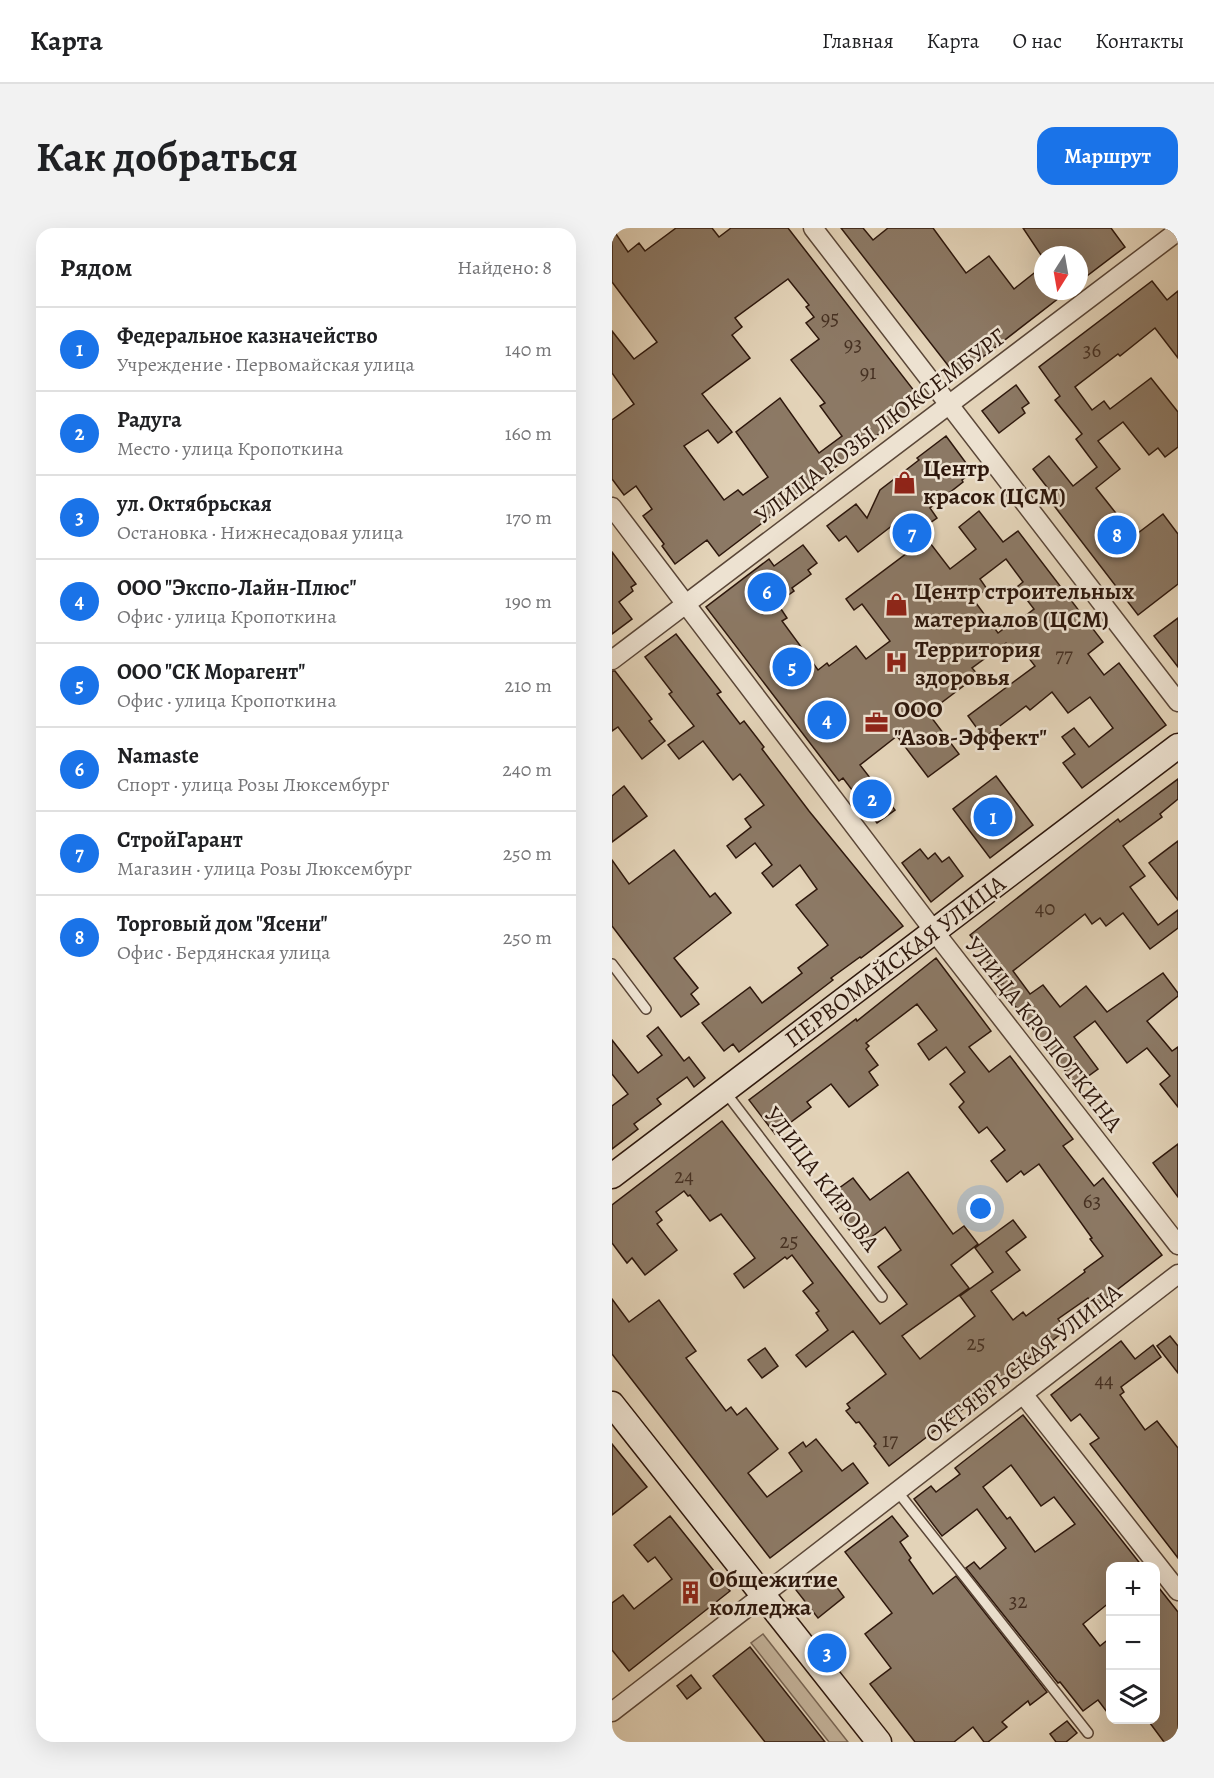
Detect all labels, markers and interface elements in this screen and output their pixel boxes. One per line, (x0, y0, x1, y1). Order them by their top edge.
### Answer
text: Карта (30, 22, 103, 60)
text: Главная (822, 27, 894, 55)
text: Карта (927, 27, 979, 55)
text: О нас (1012, 27, 1062, 55)
text: Контакты (1095, 27, 1184, 55)
button: Маршрут (1037, 127, 1178, 185)
text: Как добраться (36, 128, 298, 185)
north arrow (1034, 246, 1088, 300)
text: Рядом (60, 250, 132, 285)
text: Найдено: 8 (457, 254, 552, 281)
house number: 95 (821, 304, 839, 332)
text: Федеральное казначейство (117, 321, 378, 351)
street label: УЛИЦА РОЗЫ ЛЮКСЕМБУРГ (748, 321, 1012, 531)
house number: 93 (844, 330, 862, 358)
text: 1 (76, 336, 83, 363)
text: 140 m (505, 336, 552, 363)
house number: 36 (1083, 336, 1102, 364)
text: Учреждение · Первомайская улица (117, 351, 415, 378)
house number: 91 (860, 358, 876, 386)
text: Радуга (117, 405, 182, 435)
text: 2 (75, 420, 84, 447)
text: 160 m (505, 420, 552, 447)
text: Место · улица Кропоткина (117, 435, 344, 462)
place label: Центр красок (ЦСМ) (923, 452, 1066, 512)
shop icon: Центр красок (ЦСМ) (892, 469, 918, 495)
text: ул. Октябрьская (117, 489, 272, 519)
text: 3 (75, 504, 84, 531)
text: 170 m (506, 504, 552, 531)
pin: 7 (892, 510, 932, 556)
pin: 8 (1098, 512, 1136, 558)
text: Остановка · Нижнесадовая улица (117, 519, 403, 546)
pin: 6 (748, 570, 786, 614)
text: ООО "Экспо-Лайн-Плюс" (117, 573, 356, 603)
place label: Центр строительных материалов (ЦСМ) (914, 575, 1135, 635)
text: 4 (75, 588, 84, 615)
text: 190 m (505, 588, 552, 615)
shop icon: Центр строительных материалов (ЦСМ) (883, 592, 909, 618)
text: Офис · улица Кропоткина (117, 603, 337, 630)
place label: Территория здоровья (915, 633, 1041, 693)
house number: 77 (1055, 641, 1073, 669)
pin: 5 (772, 644, 812, 690)
hospital icon: Территория здоровья (884, 650, 910, 676)
text: ООО "СК Морагент" (117, 657, 305, 687)
text: 5 (75, 672, 84, 699)
text: 210 m (504, 672, 552, 699)
text: Офис · улица Кропоткина (117, 687, 337, 714)
place label: ООО "Азов-Эффект" (894, 693, 1047, 753)
pin: 4 (808, 698, 846, 742)
office icon: ООО "Азов-Эффект" (863, 710, 889, 736)
text: Namaste (117, 741, 199, 771)
text: 6 (75, 756, 84, 783)
text: 240 m (502, 756, 552, 783)
text: Спорт · улица Розы Люксембург (117, 771, 389, 798)
pin: 2 (852, 776, 892, 822)
pin: 1 (974, 794, 1012, 840)
text: СтройГарант (117, 825, 243, 855)
text: 7 (75, 840, 84, 867)
text: 250 m (503, 840, 552, 867)
text: Магазин · улица Розы Люксембург (117, 855, 412, 882)
street label: ПЕРВОМАЙСКАЯ УЛИЦА (778, 867, 1013, 1055)
house number: 40 (1035, 894, 1055, 922)
text: Торговый дом "Ясени" (117, 909, 327, 939)
text: 8 (75, 924, 84, 951)
text: 250 m (503, 924, 552, 951)
street label: УЛИЦА КРОПОТКИНА (958, 930, 1131, 1139)
text: Офис · Бердянская улица (117, 939, 330, 966)
street label: УЛИЦА КИРОВА (757, 1100, 888, 1259)
house number: 24 (674, 1162, 694, 1190)
house number: 63 (1083, 1187, 1101, 1215)
your location (966, 1194, 995, 1223)
house number: 25 (779, 1227, 799, 1255)
street label: ОКТЯБРЬСКАЯ УЛИЦА (918, 1275, 1129, 1450)
house number: 25 (966, 1329, 986, 1357)
house number: 44 (1094, 1366, 1114, 1394)
house number: 17 (882, 1426, 898, 1454)
map controls (1106, 1562, 1160, 1724)
button: + (1106, 1562, 1160, 1616)
place label: Общежитие колледжа (709, 1563, 838, 1623)
building icon: Общежитие колледжа (678, 1580, 704, 1606)
house number: 32 (1009, 1587, 1027, 1615)
button: − (1106, 1616, 1160, 1670)
pin: 3 (808, 1630, 846, 1676)
button: layers (1106, 1670, 1160, 1724)

